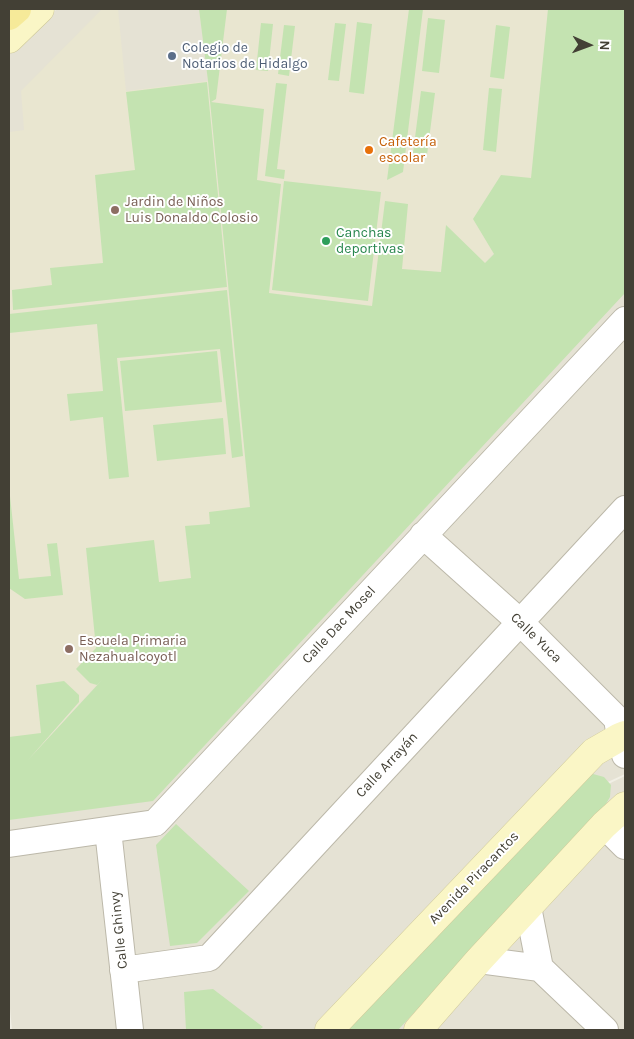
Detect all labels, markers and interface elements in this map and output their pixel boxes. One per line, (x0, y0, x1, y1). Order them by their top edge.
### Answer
north arrow (564, 20, 614, 70)
place label: Colegio de Notarios de Hidalgo (182, 40, 308, 72)
text: N (596, 40, 613, 51)
marker: Colegio de Notarios de Hidalgo (166, 50, 178, 62)
place label: Cafetería escolar (379, 134, 437, 166)
marker: Cafetería escolar (363, 144, 375, 156)
place label: Jardin de Niños Luis Donaldo Colosio (125, 194, 258, 226)
marker: Jardin de Niños Luis Donaldo Colosio (109, 204, 121, 216)
place label: Canchas deportivas (336, 225, 404, 258)
marker: Canchas deportivas (320, 235, 332, 247)
street label: Calle Dac Mosel (299, 583, 379, 667)
street label: Calle Yuca (507, 609, 565, 667)
place label: Escuela Primaria Nezahualcoyotl (79, 633, 187, 666)
marker: Escuela Primaria Nezahualcoyotl (63, 643, 75, 655)
street label: Calle Arrayán (352, 729, 422, 801)
street label: Avenida Piracantos (425, 828, 523, 928)
street label: Calle Ghinvy (107, 890, 131, 970)

